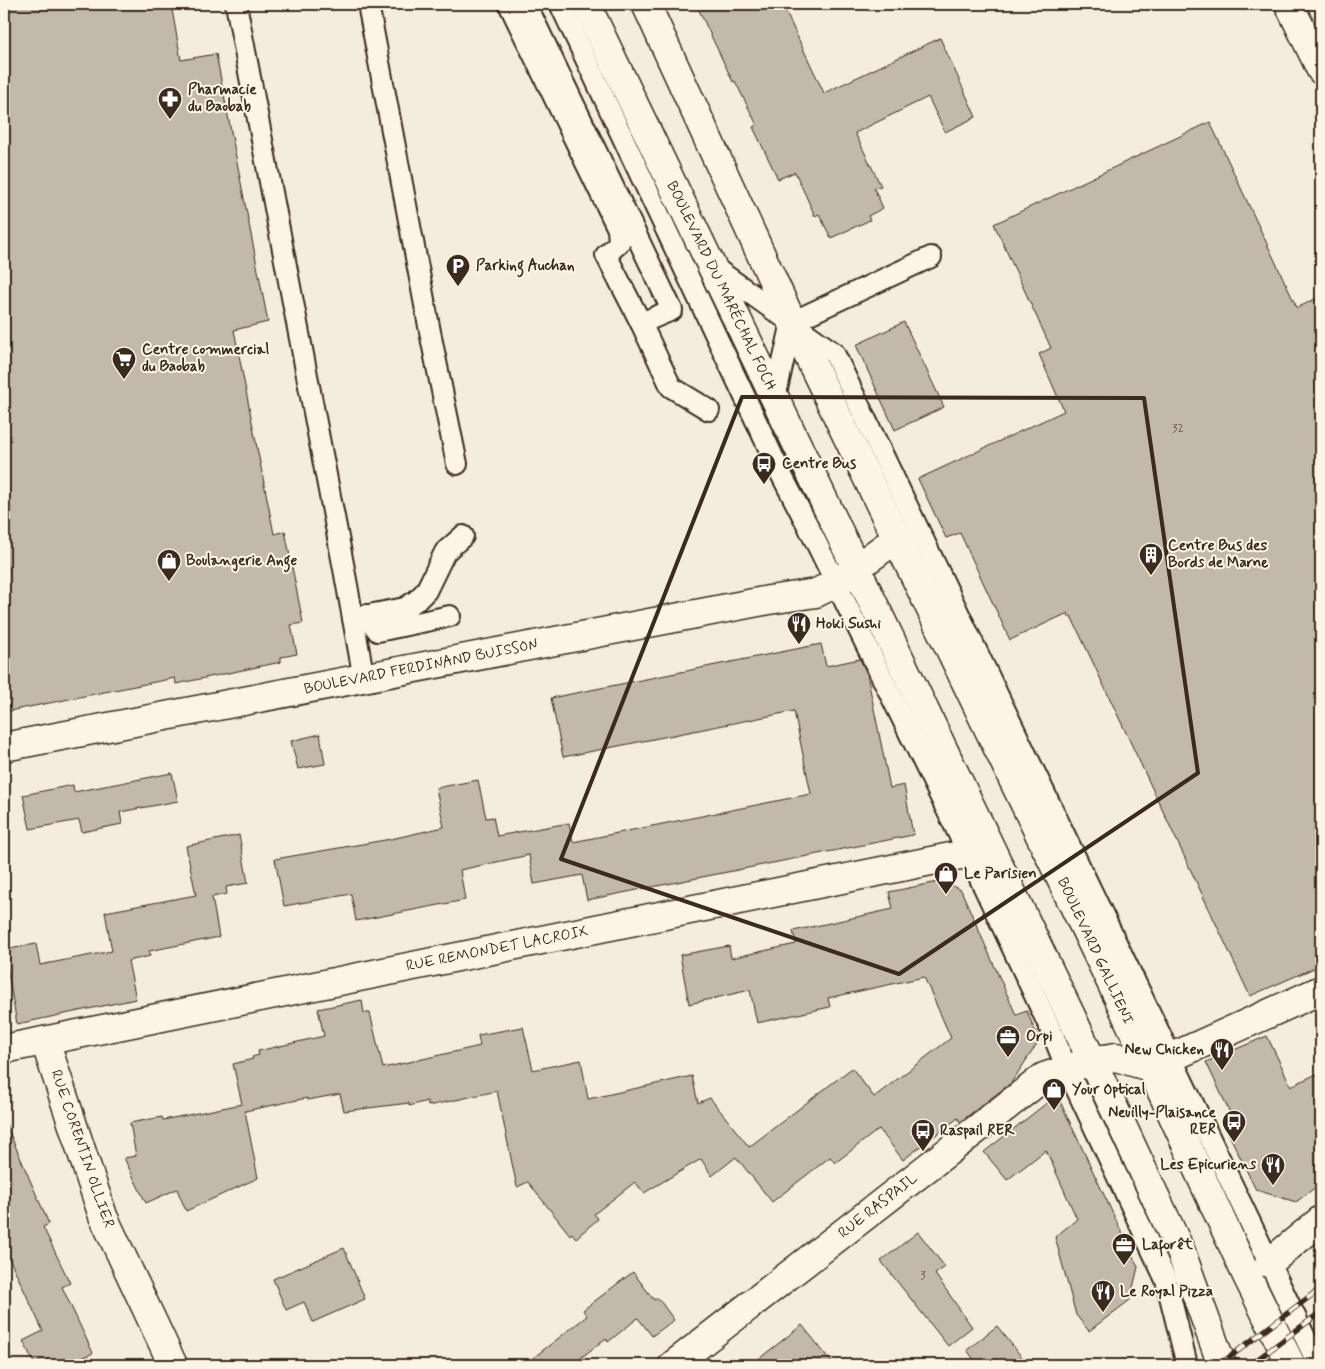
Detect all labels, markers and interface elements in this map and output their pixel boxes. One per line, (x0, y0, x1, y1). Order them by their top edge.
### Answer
place label: Pharmacie du Baobab (188, 80, 257, 117)
pharmacy icon: Pharmacie du Baobab (157, 86, 183, 120)
street label: BOULEVARD DU MARÉCHAL FOCH (661, 177, 782, 394)
parking icon: Parking Auchan (445, 253, 471, 287)
place label: Parking Auchan (476, 256, 575, 278)
place label: Centre commercial du Baobab (142, 340, 269, 377)
supermarket icon: Centre commercial du Baobab (111, 346, 137, 380)
house number: 32 (1172, 421, 1184, 437)
bus stop icon: Centre Bus (751, 451, 777, 485)
place label: Centre Bus (782, 454, 856, 474)
place label: Centre Bus des Bords de Marne (1168, 536, 1268, 573)
building icon: Centre Bus des Bords de Marne (1138, 542, 1164, 576)
shop icon: Boulangerie Ange (156, 548, 182, 582)
place label: Boulangerie Ange (186, 551, 298, 573)
restaurant icon: Hoki Sushi (786, 611, 812, 645)
place label: Hoki Sushi (816, 614, 881, 634)
street label: BOULEVARD FERDINAND BUISSON (302, 634, 540, 700)
shop icon: Le Parisien (933, 861, 959, 895)
place label: Le Parisien (964, 864, 1037, 884)
street label: BOULEVARD GALLIENI (1052, 874, 1138, 1028)
street label: RUE REMONDET LACROIX (404, 922, 590, 976)
office icon: Orpi (995, 1024, 1021, 1058)
place label: Orpi (1026, 1027, 1053, 1047)
restaurant icon: New Chicken (1209, 1037, 1235, 1071)
place label: New Chicken (1124, 1040, 1204, 1060)
street label: RUE CORENTIN OLLIER (46, 1067, 118, 1231)
shop icon: Your Optical (1041, 1077, 1067, 1111)
place label: Your Optical (1072, 1080, 1146, 1100)
place label: Neuilly-Plaisance RER (1108, 1103, 1217, 1140)
bus stop icon: Neuilly-Plaisance RER (1221, 1109, 1247, 1143)
bus stop icon: Raspail RER (910, 1118, 936, 1152)
place label: Raspail RER (940, 1121, 1015, 1141)
restaurant icon: Les Epicuriens (1260, 1152, 1286, 1186)
place label: Les Epicuriens (1160, 1155, 1256, 1175)
street label: RUE RASPAIL (834, 1168, 922, 1243)
office icon: Laforêt (1111, 1232, 1137, 1266)
place label: Laforêt (1142, 1235, 1194, 1257)
house number: 3 (920, 1268, 926, 1284)
restaurant icon: Le Royal Pizza (1090, 1279, 1116, 1313)
place label: Le Royal Pizza (1120, 1282, 1213, 1302)

